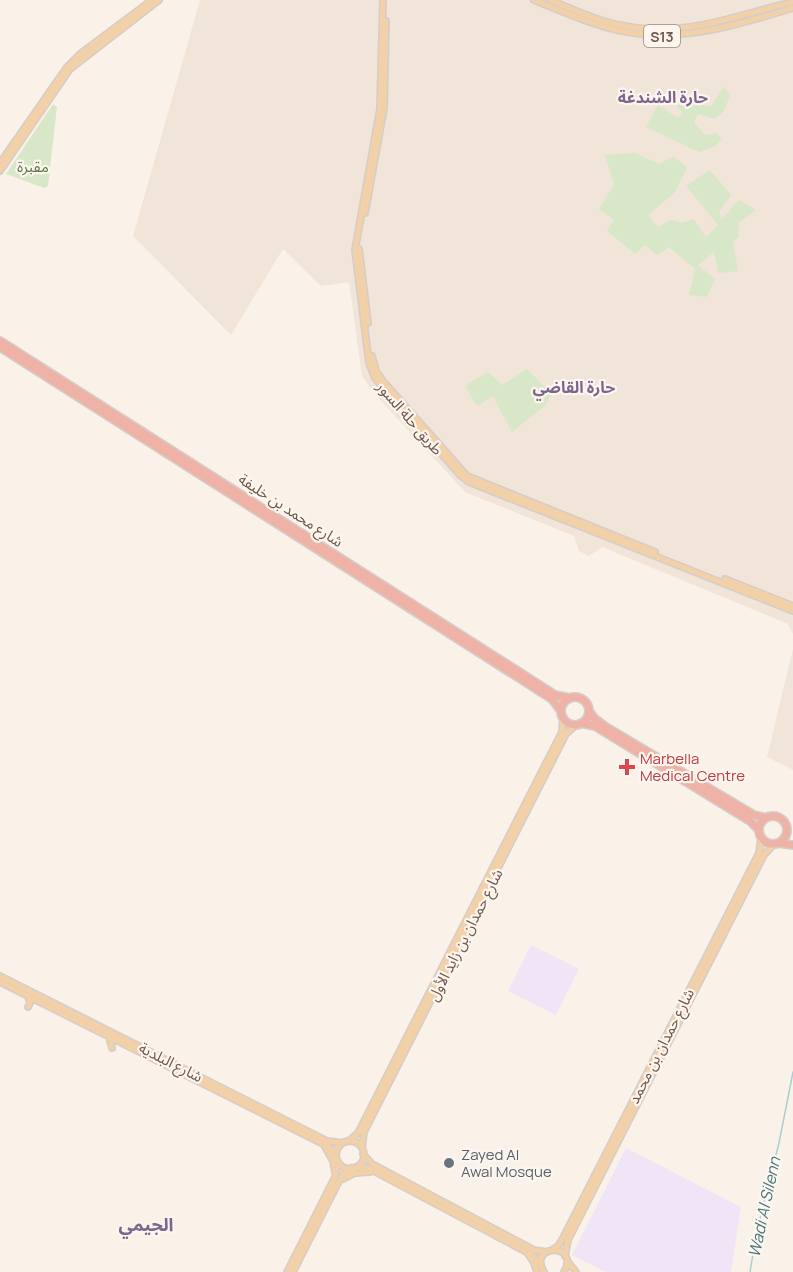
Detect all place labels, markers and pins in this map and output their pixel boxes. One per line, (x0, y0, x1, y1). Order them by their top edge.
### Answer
place label: Marbella Medical Centre (640, 748, 745, 786)
marker: Marbella Medical Centre (618, 758, 636, 776)
place label: Zayed Al Awal Mosque (461, 1144, 552, 1182)
marker: Zayed Al Awal Mosque (442, 1156, 456, 1170)

